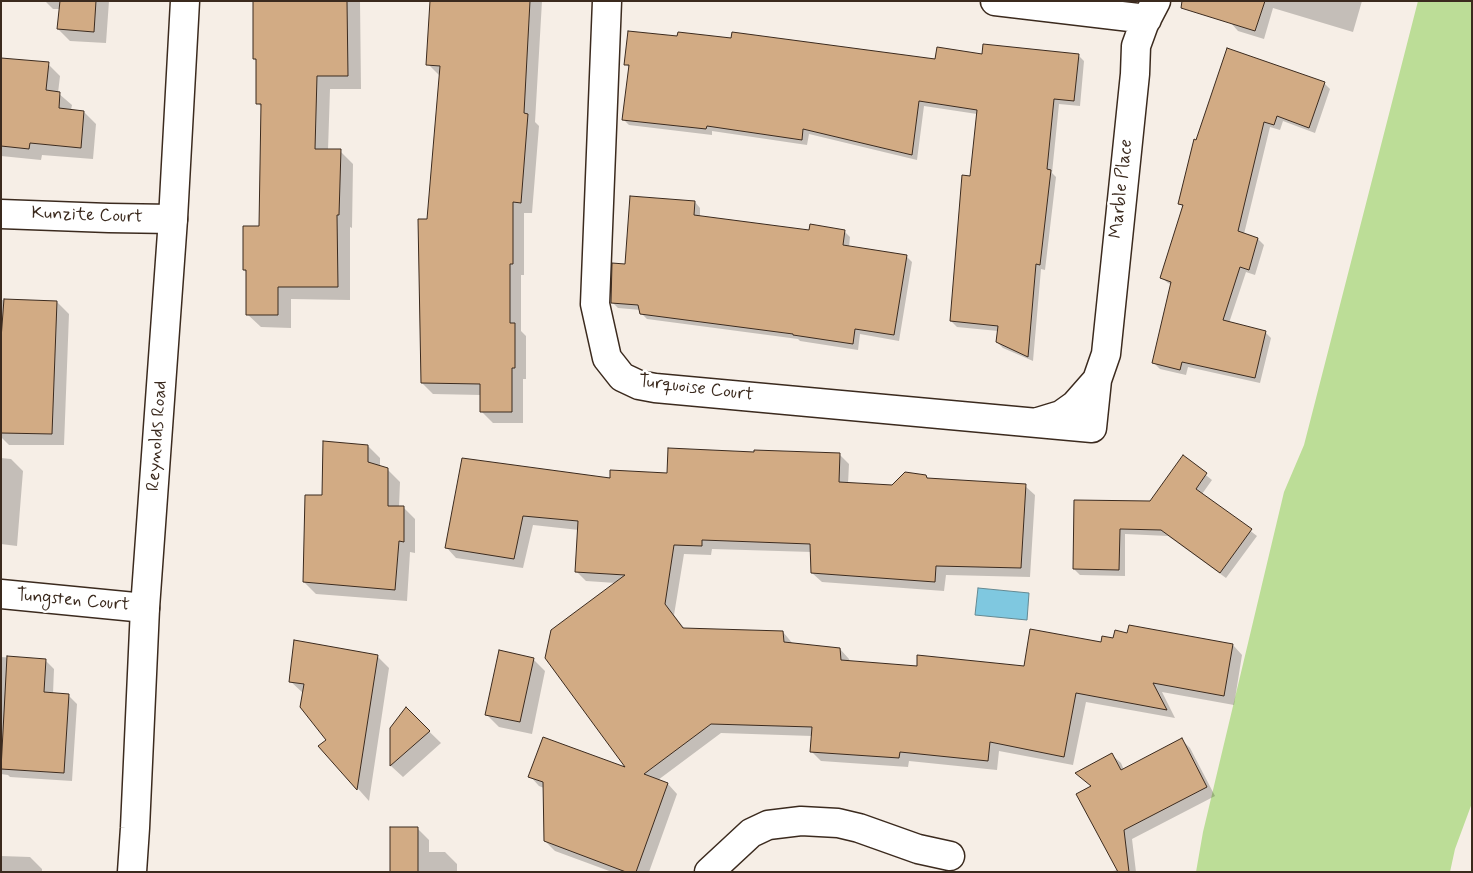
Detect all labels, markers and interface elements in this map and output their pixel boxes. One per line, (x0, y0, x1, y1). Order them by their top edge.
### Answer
street label: Marble Place (1106, 138, 1138, 240)
street label: Kunzite Court (31, 203, 143, 229)
street label: Turquoise Court (637, 371, 755, 407)
street label: Reynolds Road (143, 380, 173, 492)
street label: Tungsten Court (15, 585, 131, 617)

